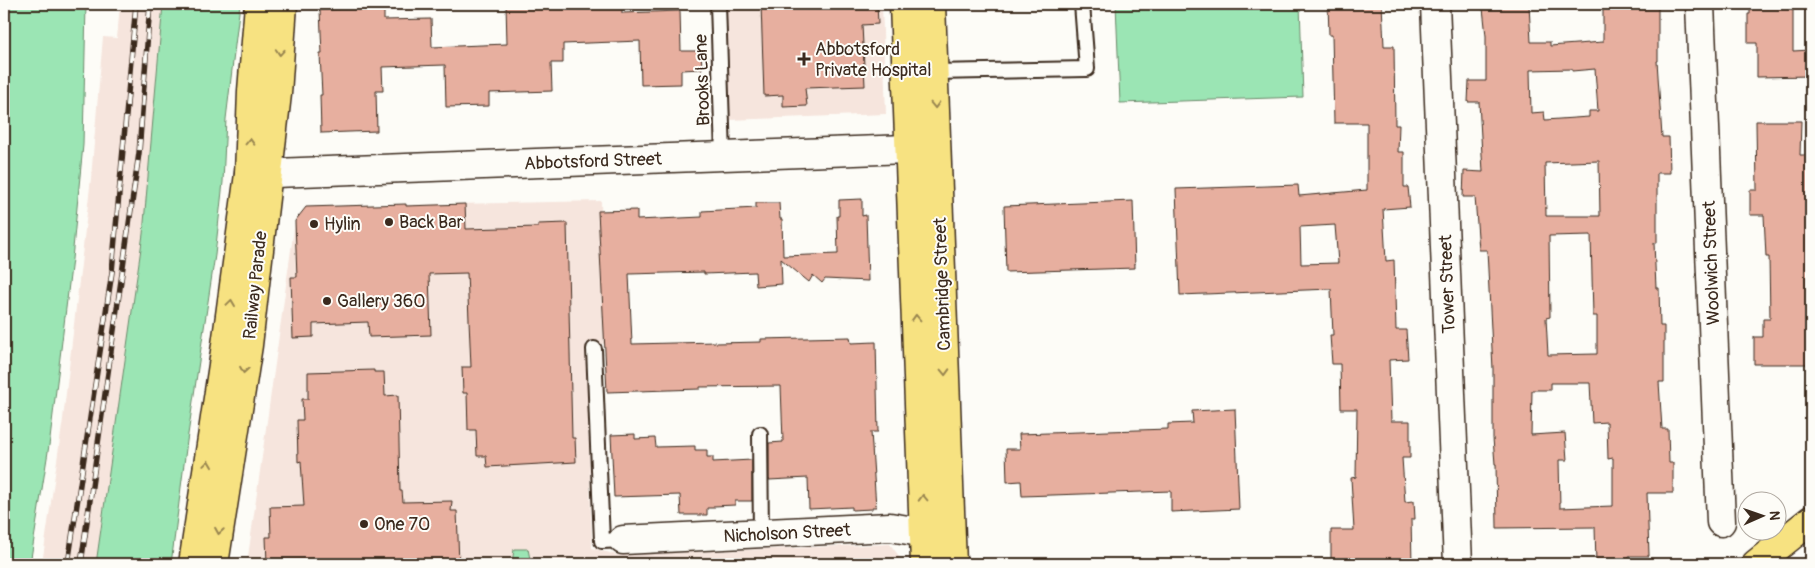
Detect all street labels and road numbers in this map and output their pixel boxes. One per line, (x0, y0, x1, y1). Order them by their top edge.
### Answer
street label: Brooks Lane (689, 33, 716, 126)
street label: Abbotsford Street (524, 148, 663, 175)
street label: Woolwich Street (1698, 200, 1725, 326)
street label: Cambridge Street (929, 216, 956, 351)
street label: Railway Parade (238, 230, 273, 340)
street label: Tower Street (1434, 233, 1461, 334)
street label: Nicholson Street (723, 519, 852, 548)

